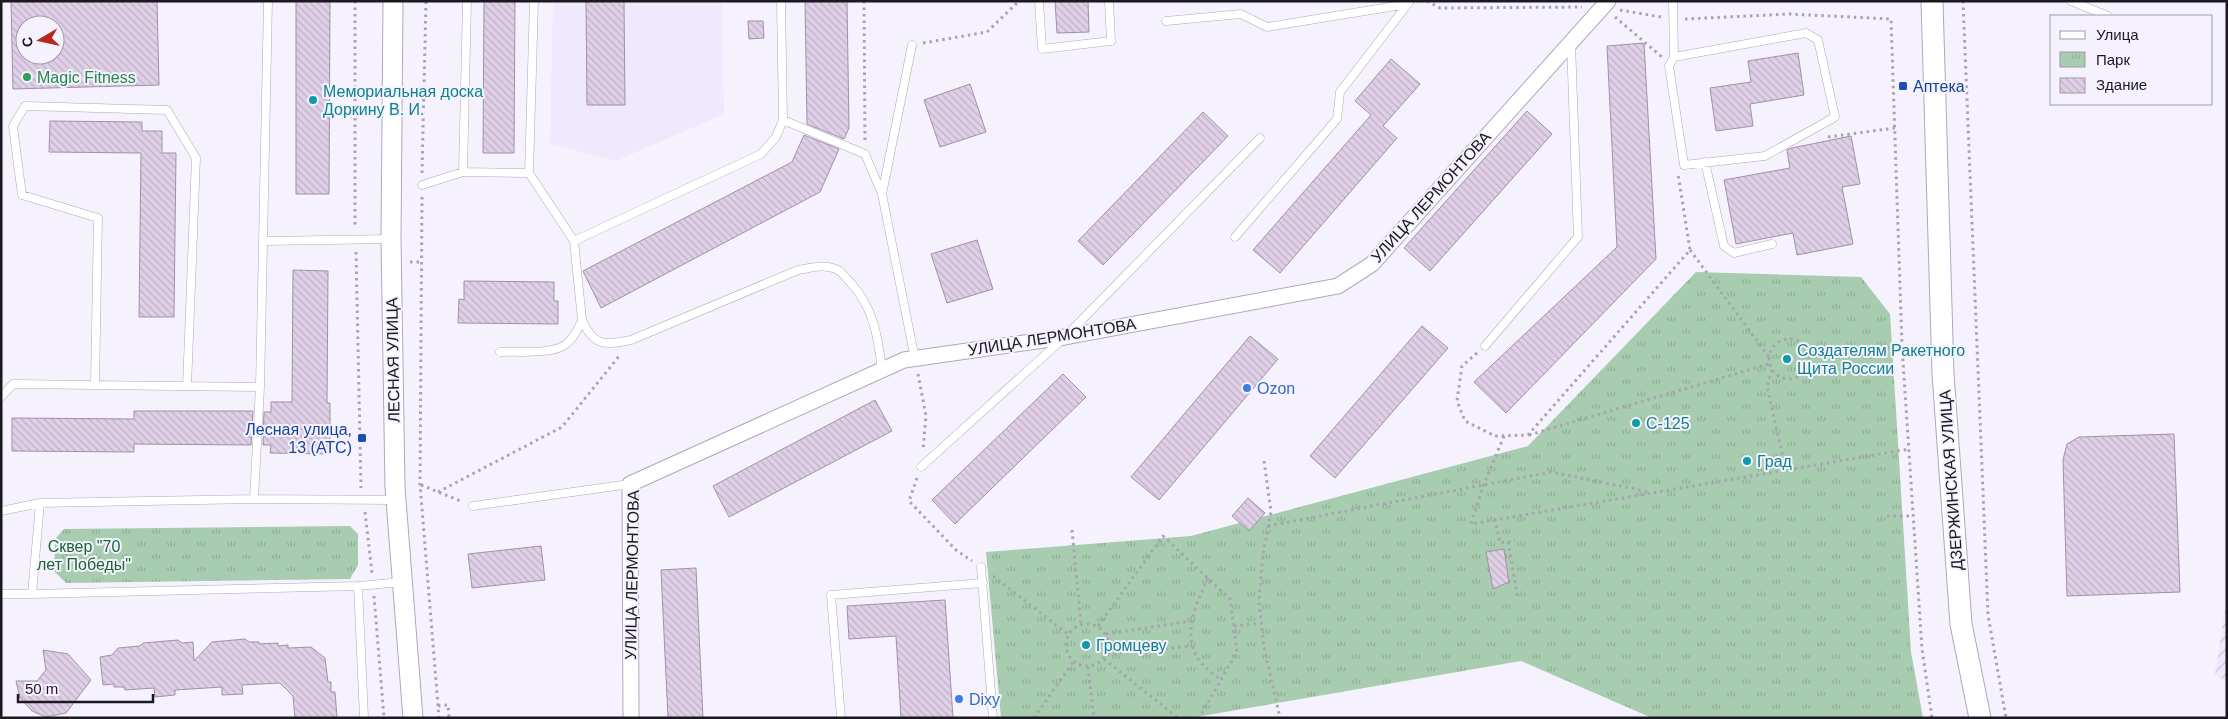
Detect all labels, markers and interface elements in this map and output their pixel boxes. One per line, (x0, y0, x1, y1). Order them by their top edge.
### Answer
north arrow (15, 15, 65, 65)
legend (2050, 15, 2213, 105)
text: Улица (2096, 26, 2139, 43)
text: С (18, 36, 36, 48)
text: Парк (2096, 51, 2130, 68)
place label: Magic Fitness (37, 69, 136, 86)
marker: Magic Fitness (21, 71, 33, 83)
text: Здание (2096, 76, 2147, 93)
place label: Аптека (1913, 78, 1965, 95)
marker: Аптека (1897, 80, 1909, 92)
place label: Мемориальная доска Доркину В. И. (323, 83, 483, 118)
marker: Мемориальная доска Доркину В. И. (307, 94, 319, 106)
street label: УЛИЦА ЛЕРМОНТОВА (1368, 128, 1494, 266)
street label: ЛЕСНАЯ УЛИЦА (383, 297, 403, 423)
street label: УЛИЦА ЛЕРМОНТОВА (967, 315, 1138, 359)
place label: Создателям Ракетного Щита России (1797, 342, 1965, 377)
marker: Создателям Ракетного Щита России (1781, 353, 1793, 365)
place label: Ozon (1257, 380, 1295, 397)
marker: Ozon (1241, 382, 1253, 394)
street label: ДЗЕРЖИНСКАЯ УЛИЦА (1936, 389, 1966, 571)
place label: С-125 (1646, 415, 1690, 432)
marker: С-125 (1630, 417, 1642, 429)
place label: Лесная улица, 13 (АТС) (245, 421, 352, 456)
marker: Лесная улица, 13 (АТС) (356, 432, 368, 444)
place label: Град (1757, 453, 1793, 470)
marker: Град (1741, 455, 1753, 467)
street label: УЛИЦА ЛЕРМОНТОВА (622, 490, 642, 660)
park label: Сквер "70 лет Победы" (37, 538, 131, 573)
place label: Громцеву (1096, 637, 1167, 654)
marker: Громцеву (1080, 639, 1092, 651)
scale bar (18, 672, 152, 704)
text: 50 m (25, 680, 58, 697)
place label: Dixy (969, 691, 1000, 708)
marker: Dixy (953, 693, 965, 705)

